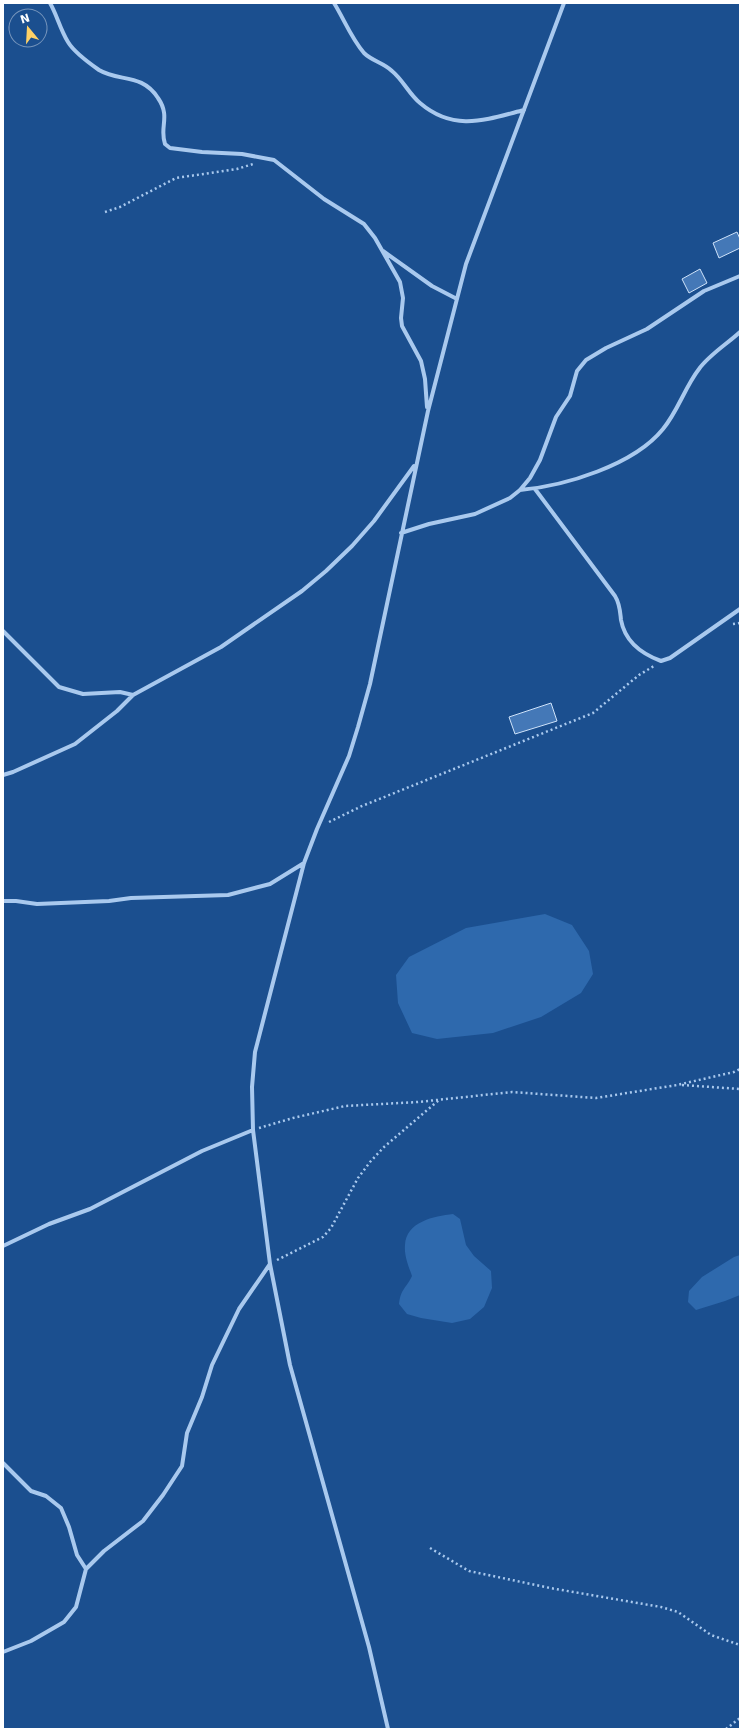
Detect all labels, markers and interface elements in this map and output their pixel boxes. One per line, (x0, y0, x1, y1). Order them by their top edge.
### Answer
north arrow (8, 8, 48, 48)
text: N (19, 11, 31, 27)

